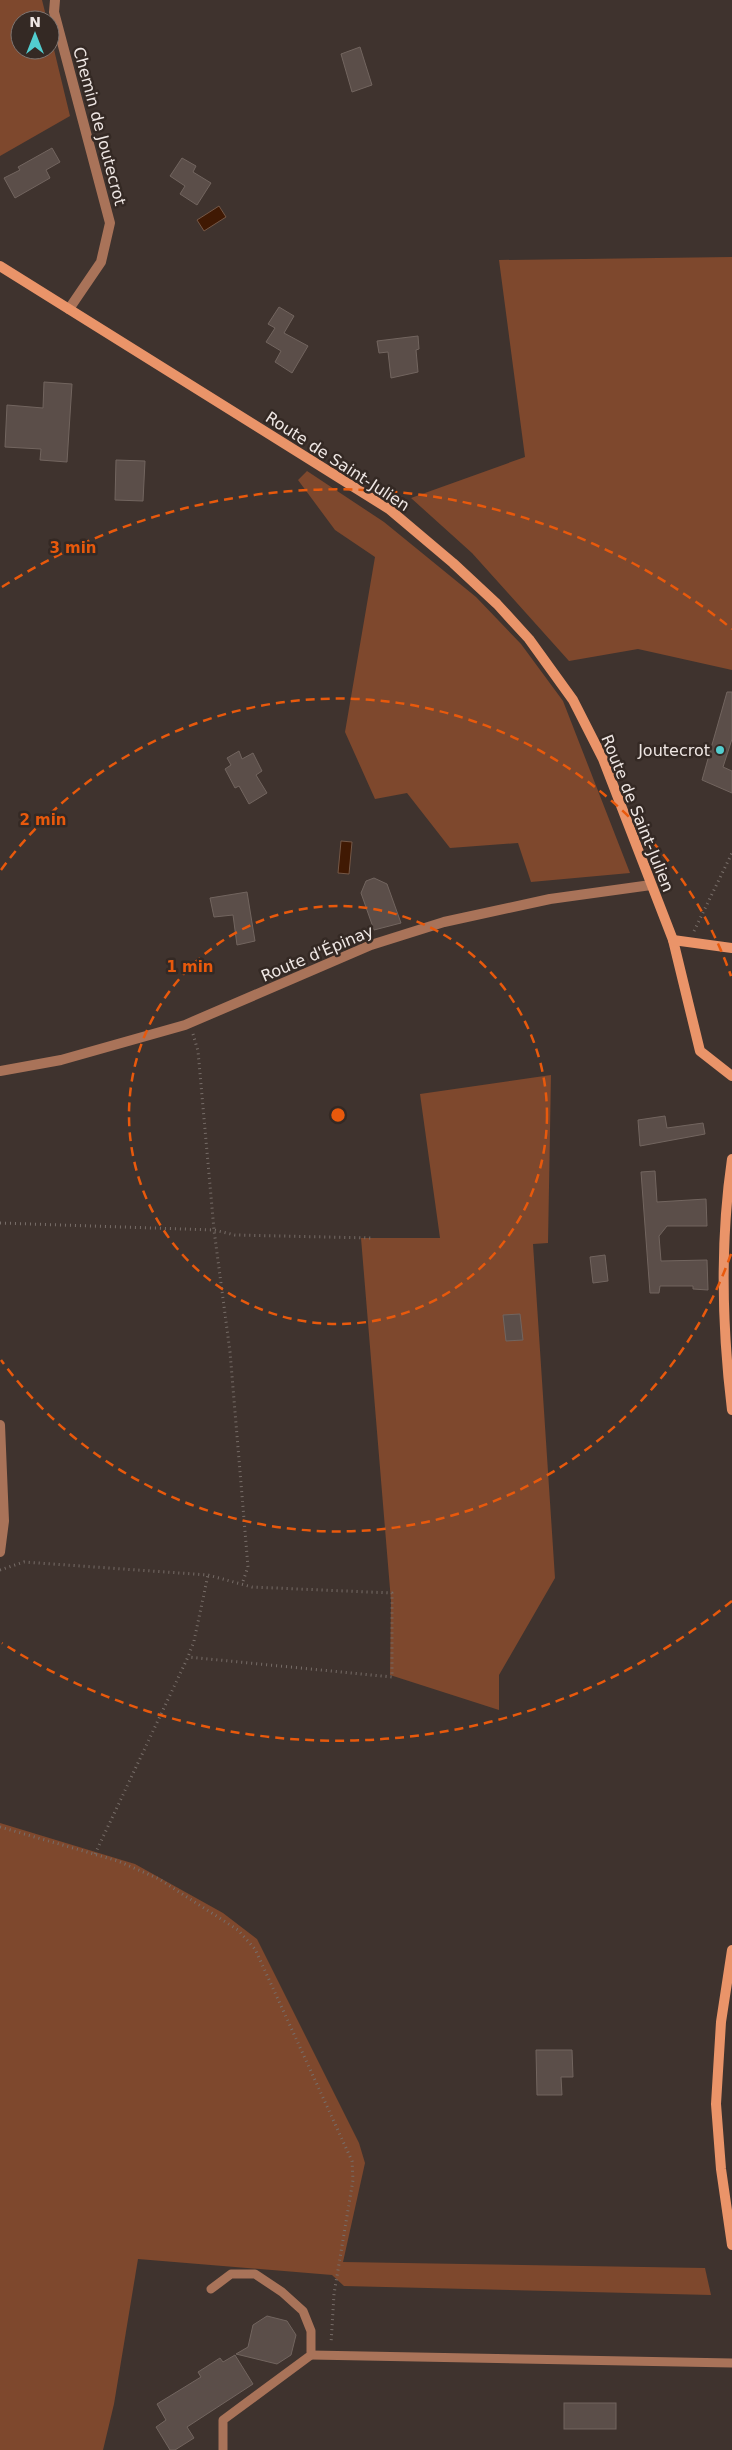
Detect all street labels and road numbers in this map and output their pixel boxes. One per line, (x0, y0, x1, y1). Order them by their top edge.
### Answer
street label: Chemin de Joutecrot (69, 45, 130, 207)
street label: Route de Saint-Julien (262, 408, 413, 515)
street label: Route de Saint-Julien (597, 732, 678, 895)
street label: Route d'Épinay (258, 921, 376, 986)

